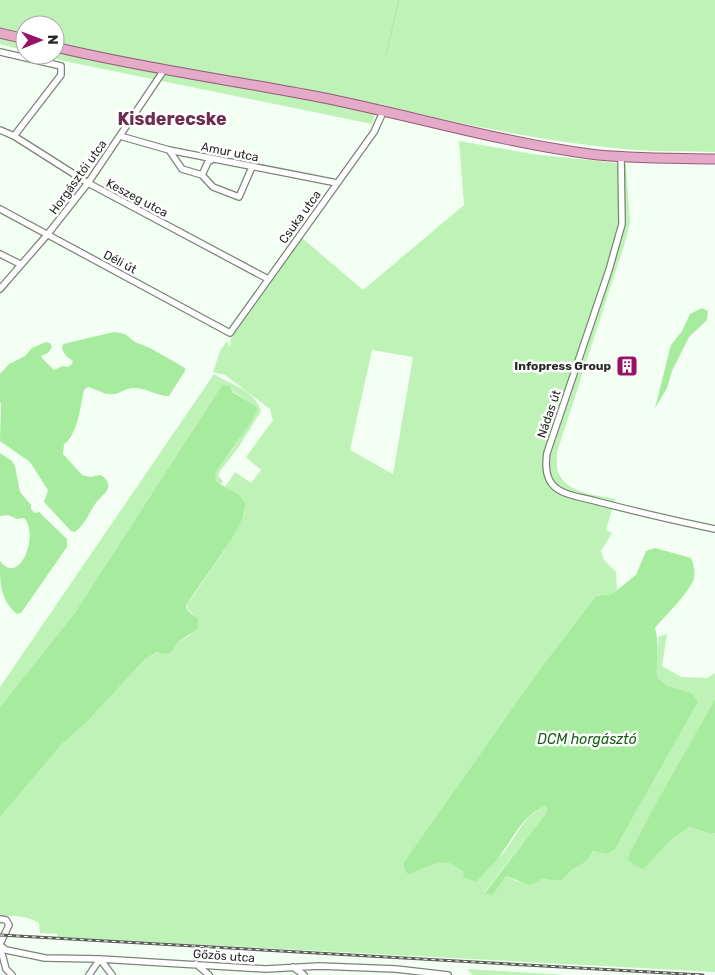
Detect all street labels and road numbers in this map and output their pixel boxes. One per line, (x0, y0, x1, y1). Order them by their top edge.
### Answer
street label: Horgásztói utca (46, 137, 110, 217)
street label: Amur utca (200, 140, 260, 164)
street label: Keszeg utca (104, 176, 170, 220)
street label: Csuka utca (276, 188, 324, 246)
street label: Déli út (101, 247, 139, 277)
street label: Nádas út (534, 388, 564, 440)
street label: Gőzös utca (193, 947, 255, 965)

